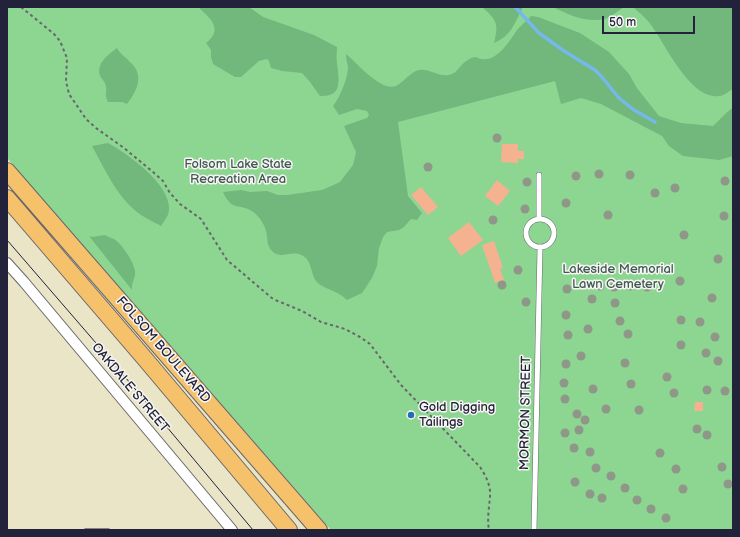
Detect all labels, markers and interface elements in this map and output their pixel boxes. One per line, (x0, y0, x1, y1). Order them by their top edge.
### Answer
scale bar (604, 8, 697, 34)
text: 50 m (609, 15, 636, 30)
park label: Folsom Lake State Recreation Area (184, 157, 292, 188)
park label: Lakeside Memorial Lawn Cemetery (562, 262, 674, 293)
street label: FOLSOM BOULEVARD (113, 294, 213, 406)
street label: OAKDALE STREET (88, 340, 172, 436)
street label: MORMON STREET (517, 356, 535, 470)
place label: Gold Digging Tailings (419, 400, 495, 431)
marker: Gold Digging Tailings (406, 410, 416, 420)

